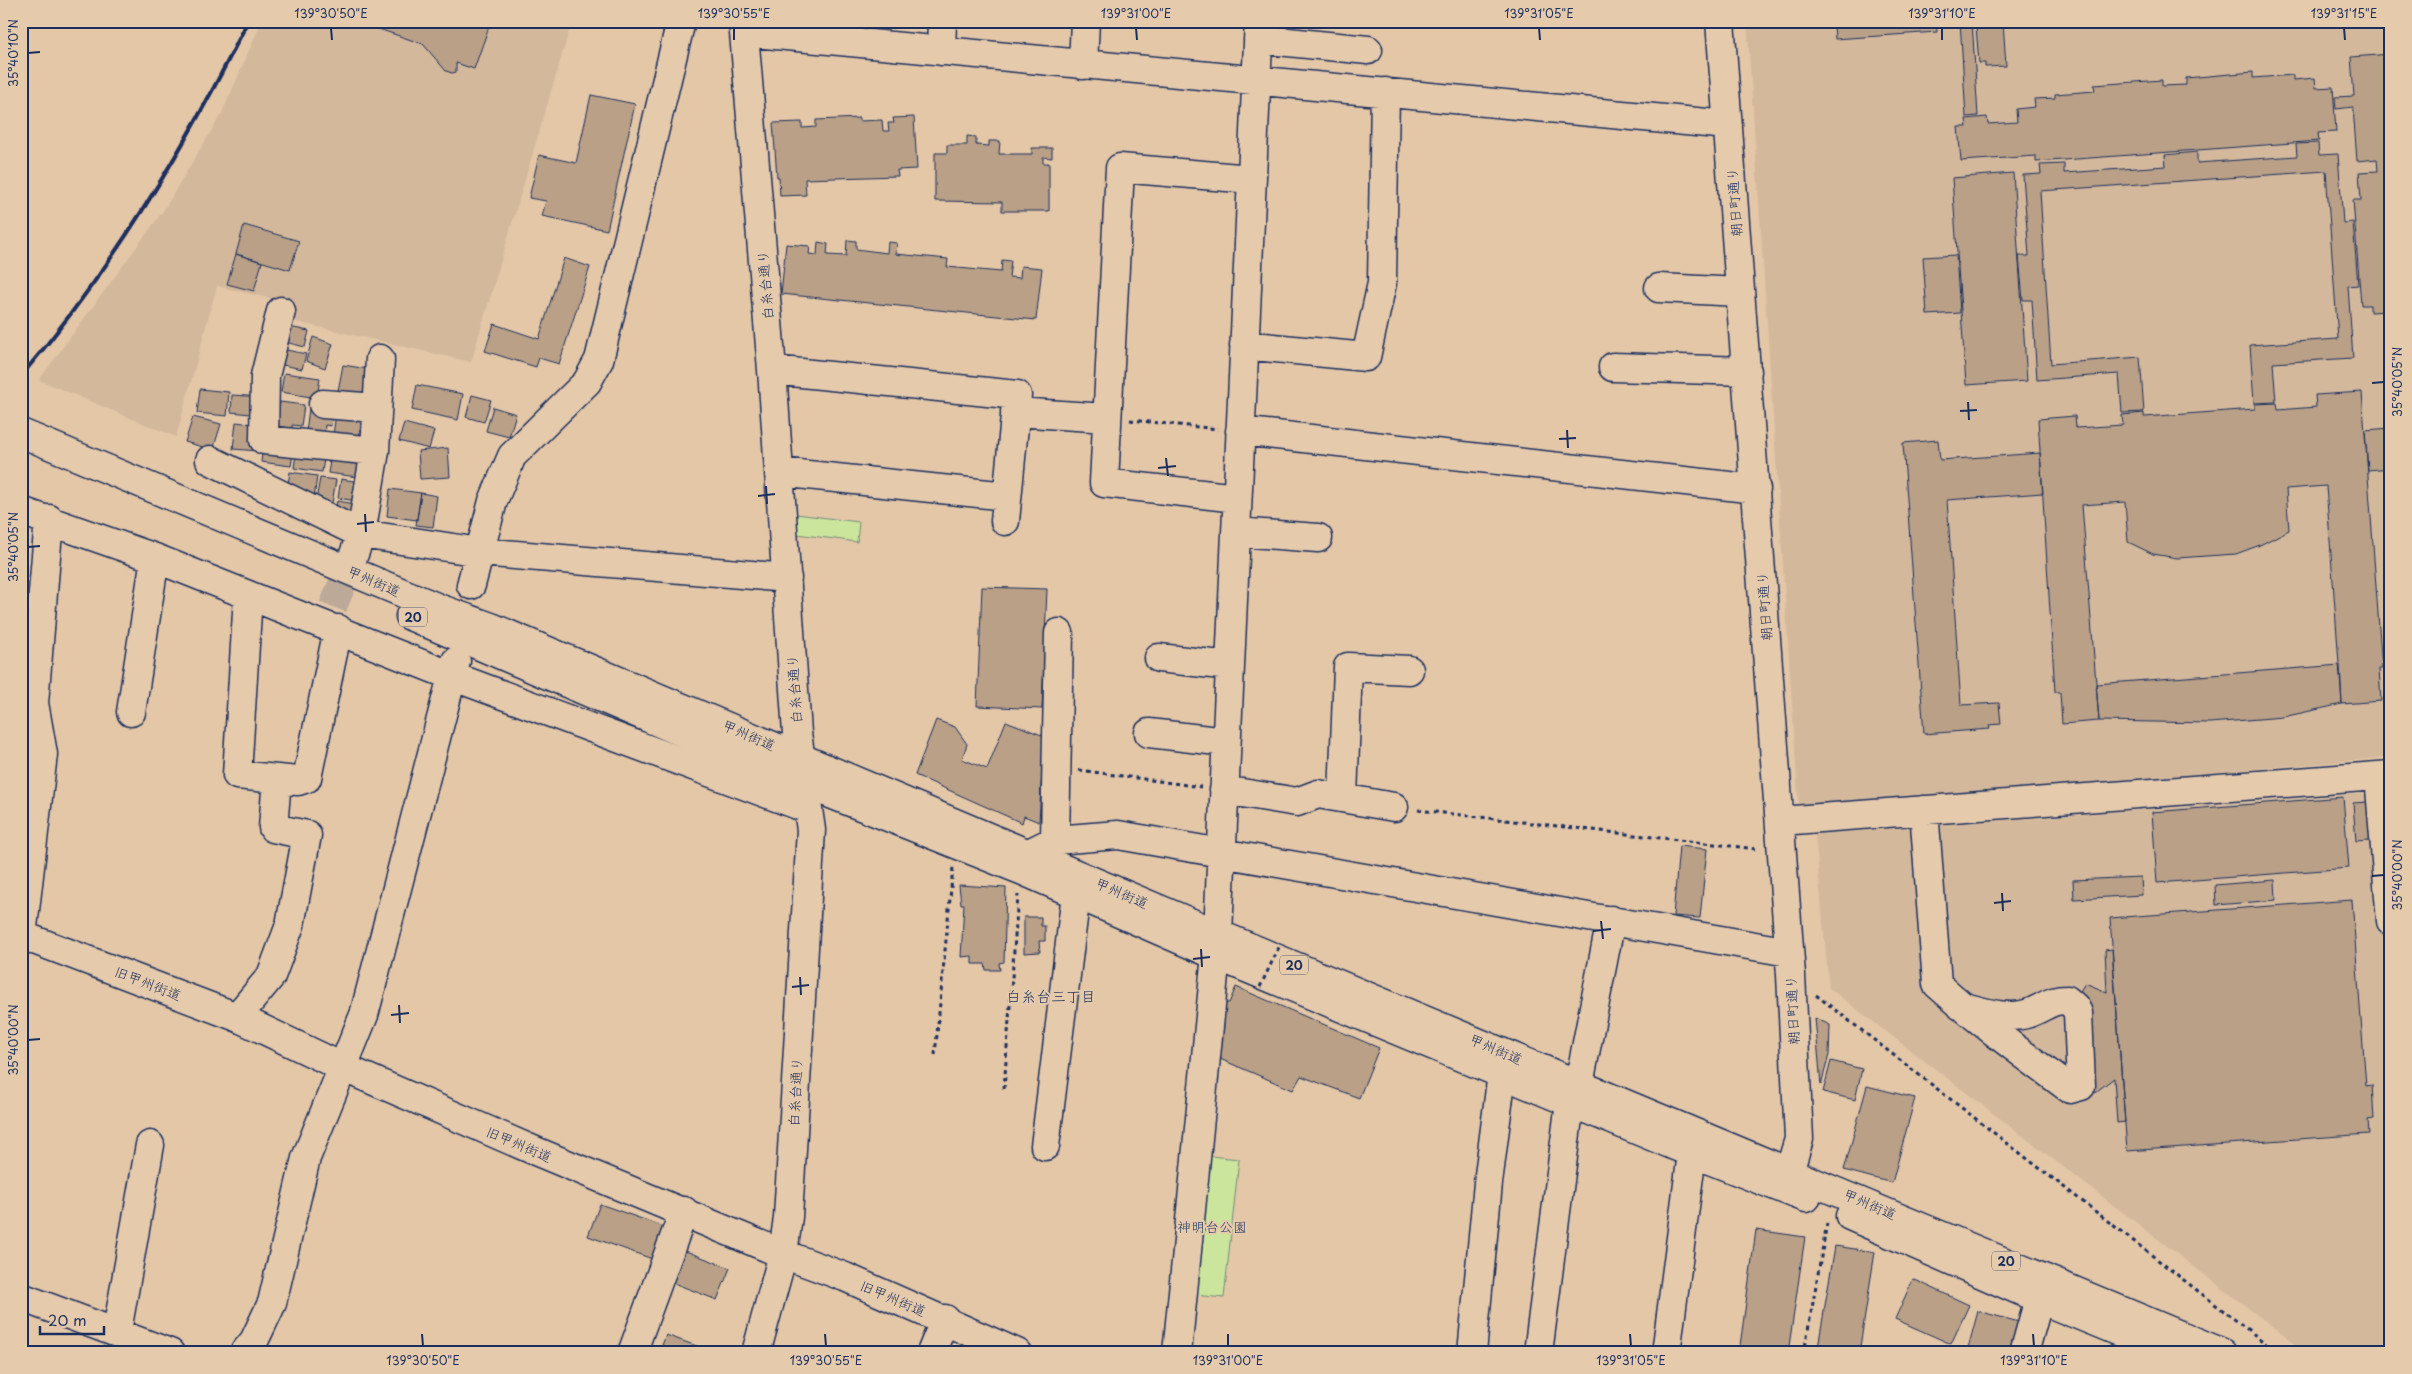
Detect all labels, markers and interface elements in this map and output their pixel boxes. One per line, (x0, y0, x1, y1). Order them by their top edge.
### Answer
text: 139°30'50"E (294, 4, 368, 22)
text: 139°30'55"E (698, 4, 770, 22)
text: 139°31'00"E (1101, 4, 1171, 22)
text: 139°31'05"E (1504, 4, 1574, 22)
text: 139°31'10"E (1908, 4, 1976, 22)
text: 139°31'15"E (2311, 4, 2377, 22)
text: 35°40'10"N (4, 19, 22, 87)
street label: 朝日町通り (1721, 166, 1747, 238)
street label: 白糸台通り (751, 249, 779, 321)
text: 35°40'05"N (2388, 347, 2406, 417)
text: 35°40'05"N (4, 512, 22, 582)
street label: 甲州街道 (344, 560, 404, 602)
street label: 朝日町通り (1751, 570, 1777, 642)
road number: 20 (399, 608, 427, 626)
street label: 白糸台通り (781, 653, 807, 725)
street label: 甲州街道 (719, 714, 779, 756)
text: 35°40'00"N (2388, 839, 2406, 911)
street label: 甲州街道 (1092, 872, 1152, 914)
road number: 20 (1280, 956, 1308, 974)
street label: 旧甲州街道 (112, 961, 184, 1005)
street label: 朝日町通り (1780, 974, 1804, 1046)
district label: 白糸台三丁目 (1006, 984, 1096, 1007)
text: 35°40'00"N (4, 1004, 22, 1076)
street label: 甲州街道 (1466, 1028, 1526, 1070)
street label: 白糸台通り (783, 1056, 807, 1128)
street label: 旧甲州街道 (483, 1121, 555, 1167)
street label: 甲州街道 (1840, 1183, 1900, 1225)
park label: 神明台公園 (1177, 1216, 1247, 1237)
road number: 20 (1992, 1252, 2020, 1270)
street label: 旧甲州街道 (857, 1275, 929, 1321)
scale bar (40, 1304, 104, 1336)
text: 20 m (48, 1308, 87, 1331)
text: 139°30'50"E (386, 1351, 460, 1369)
text: 139°30'55"E (790, 1351, 862, 1369)
text: 139°31'00"E (1193, 1351, 1263, 1369)
text: 139°31'05"E (1596, 1351, 1666, 1369)
text: 139°31'10"E (2000, 1351, 2068, 1369)

